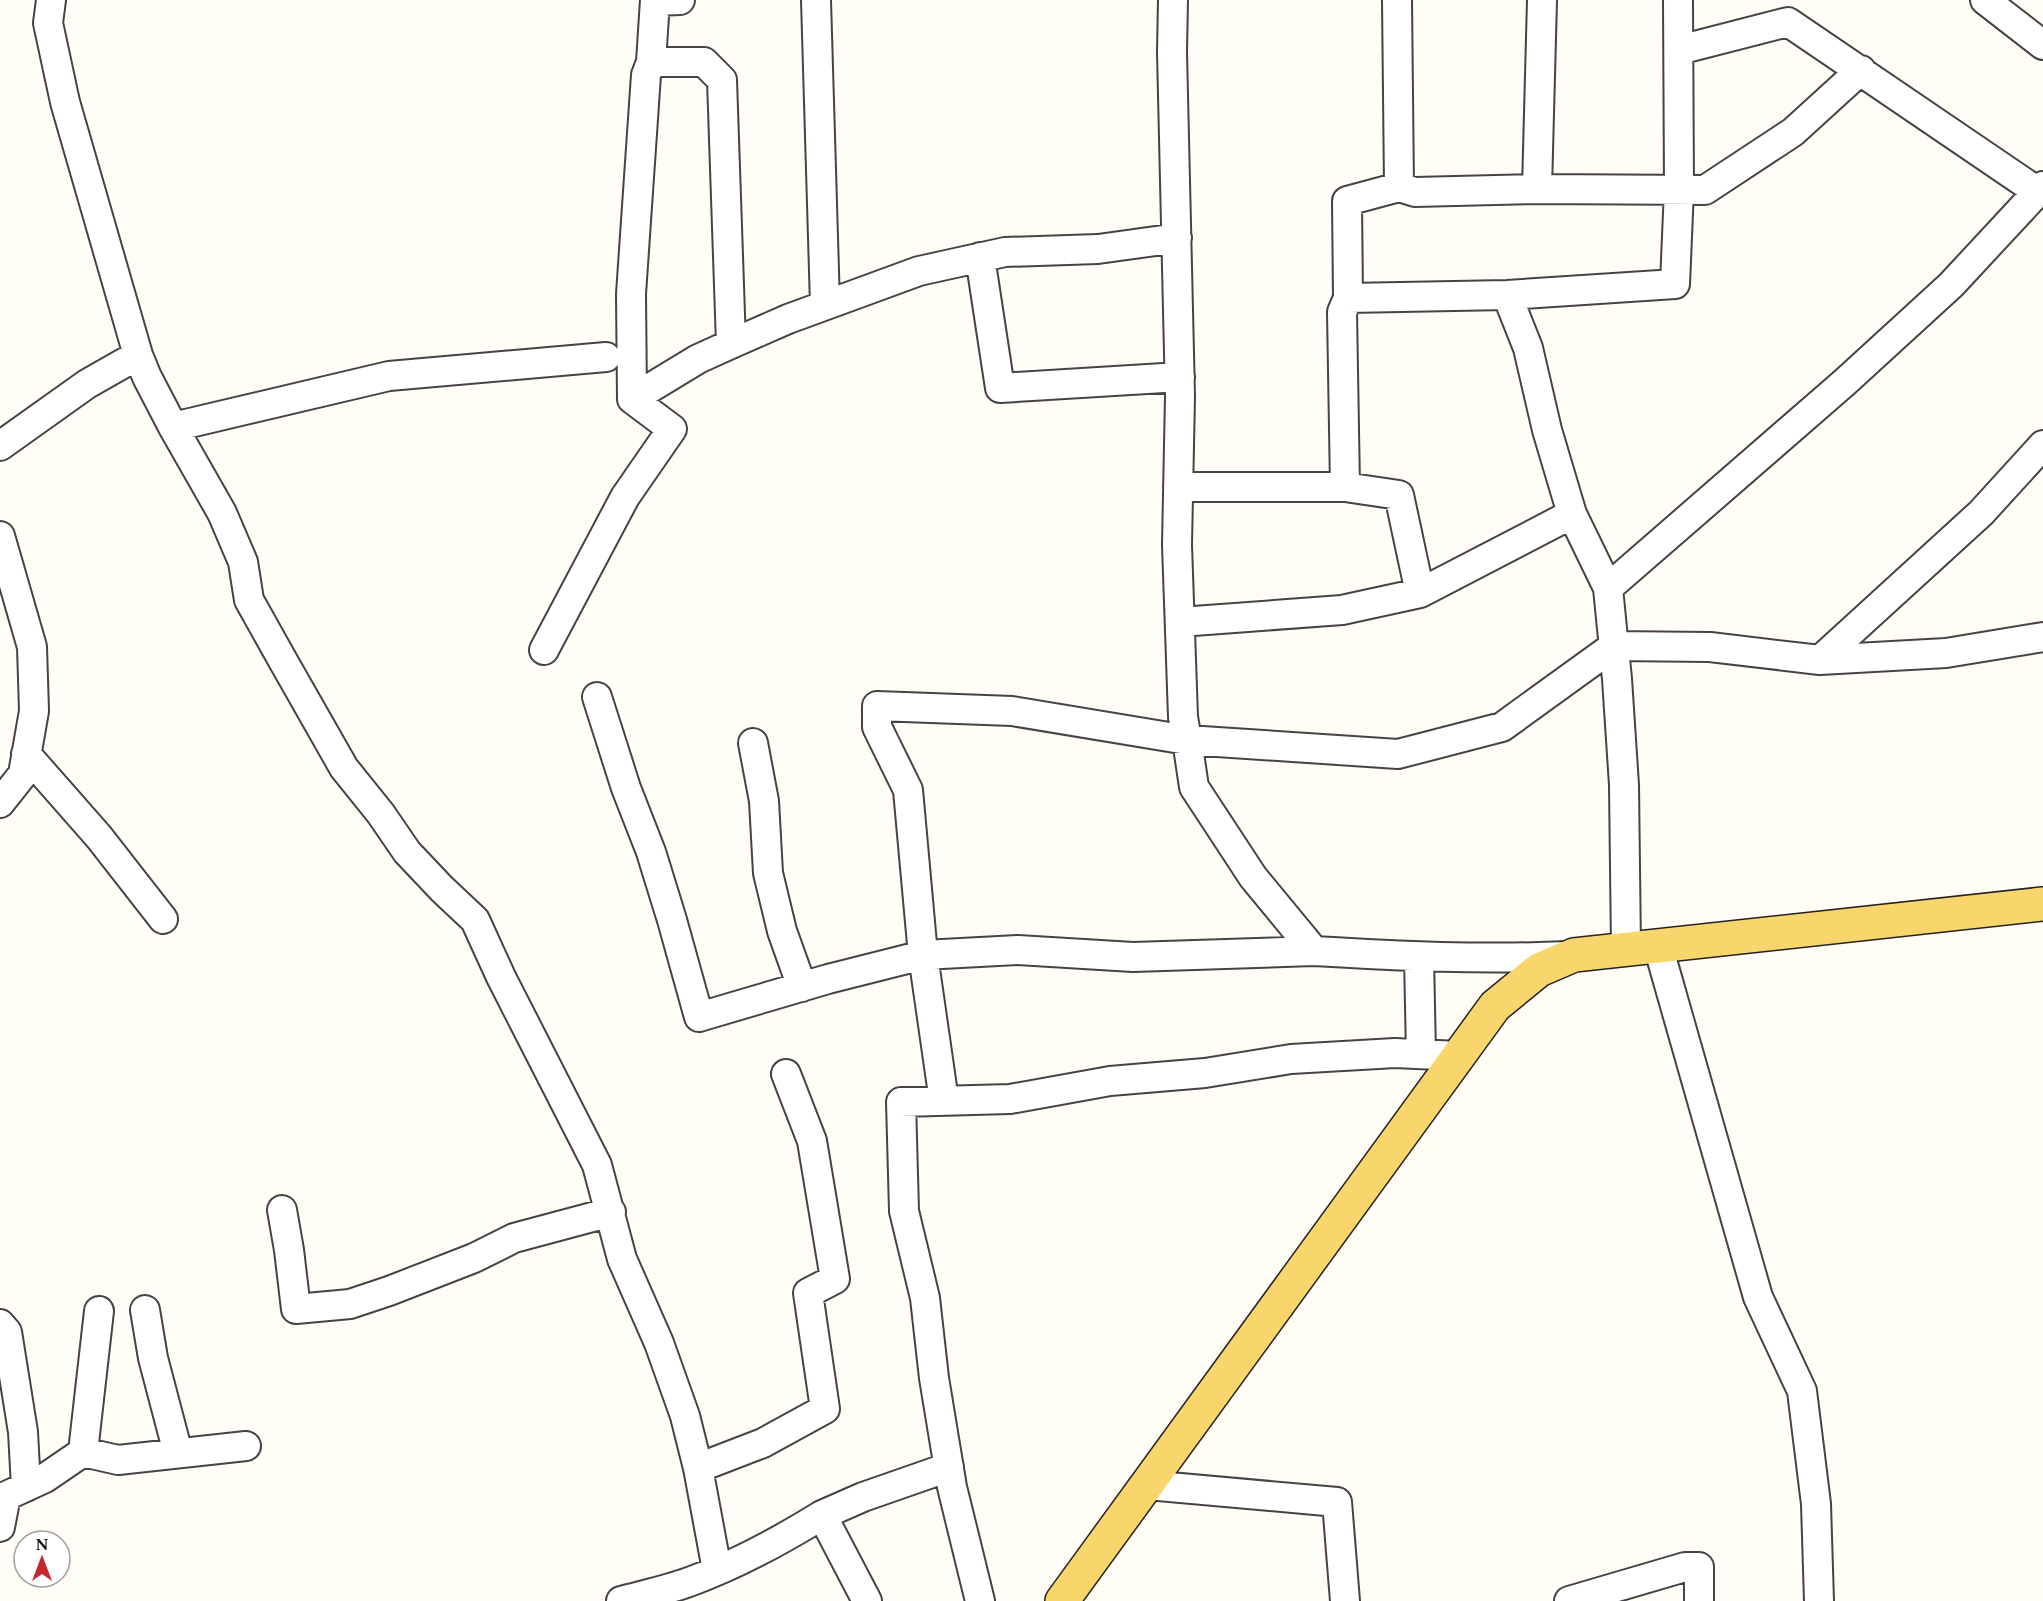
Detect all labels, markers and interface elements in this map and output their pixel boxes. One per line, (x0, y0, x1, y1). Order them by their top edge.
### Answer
north arrow (12, 1529, 72, 1589)
text: N (35, 1533, 49, 1557)

